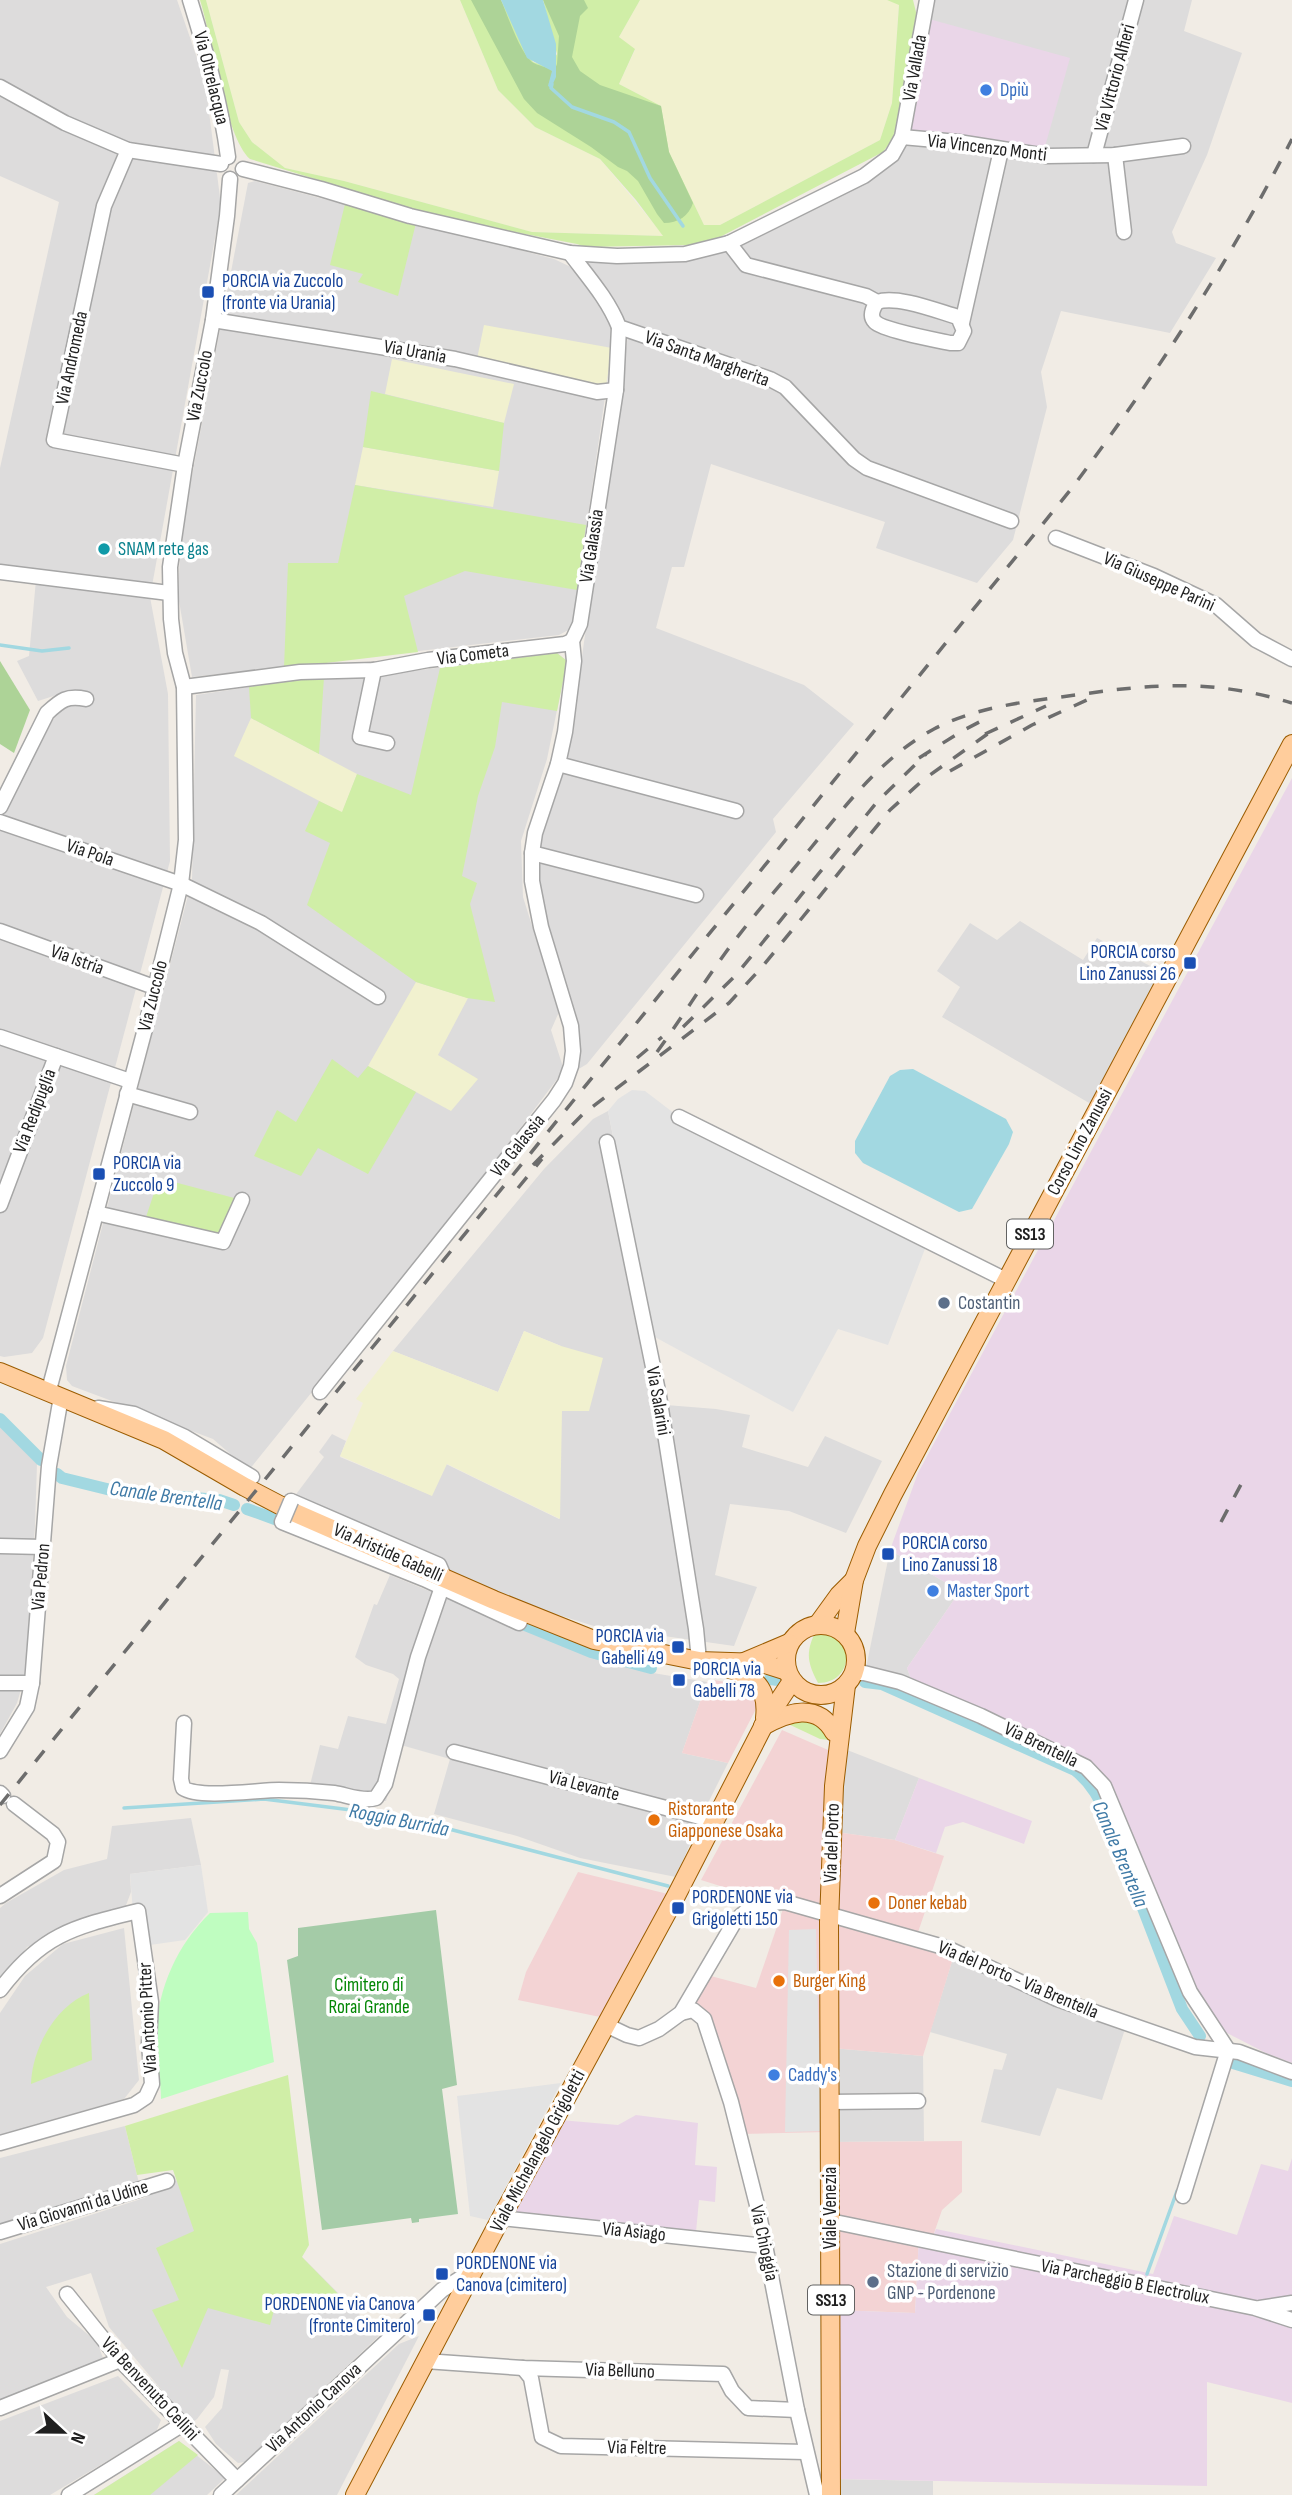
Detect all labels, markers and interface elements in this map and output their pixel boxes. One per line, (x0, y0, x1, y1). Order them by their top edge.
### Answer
street label: Via Vittorio Alfieri (1090, 22, 1140, 134)
street label: Via Oltrelacqua (188, 29, 234, 127)
street label: Via Vallada (898, 33, 932, 103)
place label: Dpiù (1000, 79, 1029, 102)
marker: Dpiù (978, 82, 994, 98)
street label: Via Vincenzo Monti (926, 129, 1048, 167)
place label: PORCIA via Zuccolo (fronte via Urania) (222, 270, 343, 315)
marker: PORCIA via Zuccolo (fronte via Urania) (200, 284, 216, 300)
street label: Via Andromeda (51, 309, 93, 407)
street label: Via Santa Margherita (641, 326, 773, 392)
street label: Via Urania (382, 335, 448, 369)
street label: Via Zuccolo (182, 348, 218, 424)
street label: Via Galassia (575, 508, 609, 584)
place label: SNAM rete gas (118, 538, 209, 561)
marker: SNAM rete gas (96, 541, 112, 557)
street label: Via Giuseppe Parini (1100, 547, 1218, 617)
street label: Via Cometa (436, 639, 510, 671)
street label: Via Pola (63, 834, 117, 872)
street label: Via Istria (47, 940, 107, 980)
place label: PORCIA corso Lino Zanussi 26 (1079, 941, 1176, 986)
marker: PORCIA corso Lino Zanussi 26 (1182, 955, 1198, 971)
street label: Via Zuccolo (133, 958, 173, 1034)
street label: Via Redipuglia (8, 1066, 62, 1156)
street label: Corso Lino Zanussi (1042, 1085, 1118, 1199)
street label: Via Galassia (486, 1110, 550, 1182)
place label: PORCIA via Zuccolo 9 (113, 1152, 181, 1197)
marker: PORCIA via Zuccolo 9 (91, 1166, 107, 1182)
road number: SS13 (1007, 1219, 1053, 1248)
place label: Costantin (958, 1292, 1021, 1315)
marker: Costantin (936, 1295, 952, 1311)
street label: Via Salarini (641, 1365, 675, 1437)
water label: Canale Brentella (108, 1476, 224, 1516)
street label: Via Aristide Gabelli (329, 1519, 447, 1587)
place label: PORCIA corso Lino Zanussi 18 (902, 1532, 998, 1577)
street label: Via Pedron (27, 1543, 55, 1611)
marker: PORCIA corso Lino Zanussi 18 (880, 1546, 896, 1562)
place label: Master Sport (947, 1580, 1030, 1603)
marker: Master Sport (925, 1583, 941, 1599)
place label: PORCIA via Gabelli 49 (596, 1625, 664, 1670)
marker: PORCIA via Gabelli 49 (670, 1639, 686, 1655)
place label: PORCIA via Gabelli 78 (693, 1658, 761, 1703)
marker: PORCIA via Gabelli 78 (671, 1672, 687, 1688)
street label: Via Brentella (1000, 1717, 1082, 1773)
street label: Via Levante (546, 1765, 622, 1807)
water label: Canale Brentella (1086, 1797, 1154, 1911)
water label: Roggia Burrida (347, 1798, 451, 1842)
place label: Ristorante Giapponese Osaka (668, 1798, 783, 1843)
street label: Via del Porto (819, 1803, 845, 1883)
marker: Ristorante Giapponese Osaka (646, 1812, 662, 1828)
place label: PORDENONE via Grigoletti 150 (692, 1886, 793, 1931)
place label: Doner kebab (888, 1892, 967, 1915)
marker: Doner kebab (866, 1895, 882, 1911)
marker: PORDENONE via Grigoletti 150 (670, 1900, 686, 1916)
street label: Via del Porto - Via Brentella (934, 1936, 1102, 2024)
street label: Via Antonio Pitter (134, 1961, 162, 2074)
place label: Burger King (793, 1970, 866, 1993)
marker: Burger King (771, 1973, 787, 1989)
park label: Cimitero di Rorai Grande (328, 1974, 410, 2019)
place label: Caddy's (788, 2064, 837, 2087)
street label: Viale Michelangelo Grigoletti (485, 2066, 591, 2236)
marker: Caddy's (766, 2067, 782, 2083)
street label: Viale Venezia (819, 2167, 842, 2249)
street label: Via Giovanni da Udine (15, 2175, 151, 2237)
street label: Via Chioggia (745, 2203, 783, 2283)
street label: Via Asiago (601, 2217, 667, 2247)
place label: PORDENONE via Canova (cimitero) (456, 2252, 567, 2297)
street label: Via Parcheggio B Electrolux (1039, 2254, 1211, 2310)
place label: Stazione di servizio GNP - Pordenone (887, 2260, 1009, 2305)
marker: PORDENONE via Canova (cimitero) (434, 2266, 450, 2282)
marker: Stazione di servizio GNP - Pordenone (865, 2274, 881, 2290)
road number: SS13 (808, 2286, 854, 2314)
place label: PORDENONE via Canova (fronte Cimitero) (264, 2293, 415, 2338)
marker: PORDENONE via Canova (fronte Cimitero) (421, 2307, 437, 2323)
street label: Via Benvenuto Cellini (96, 2332, 204, 2446)
street label: Via Antonio Canova (262, 2358, 366, 2458)
street label: Via Belluno (585, 2358, 655, 2384)
north arrow (28, 2397, 98, 2467)
text: N (65, 2429, 90, 2447)
street label: Via Feltre (607, 2436, 667, 2460)

